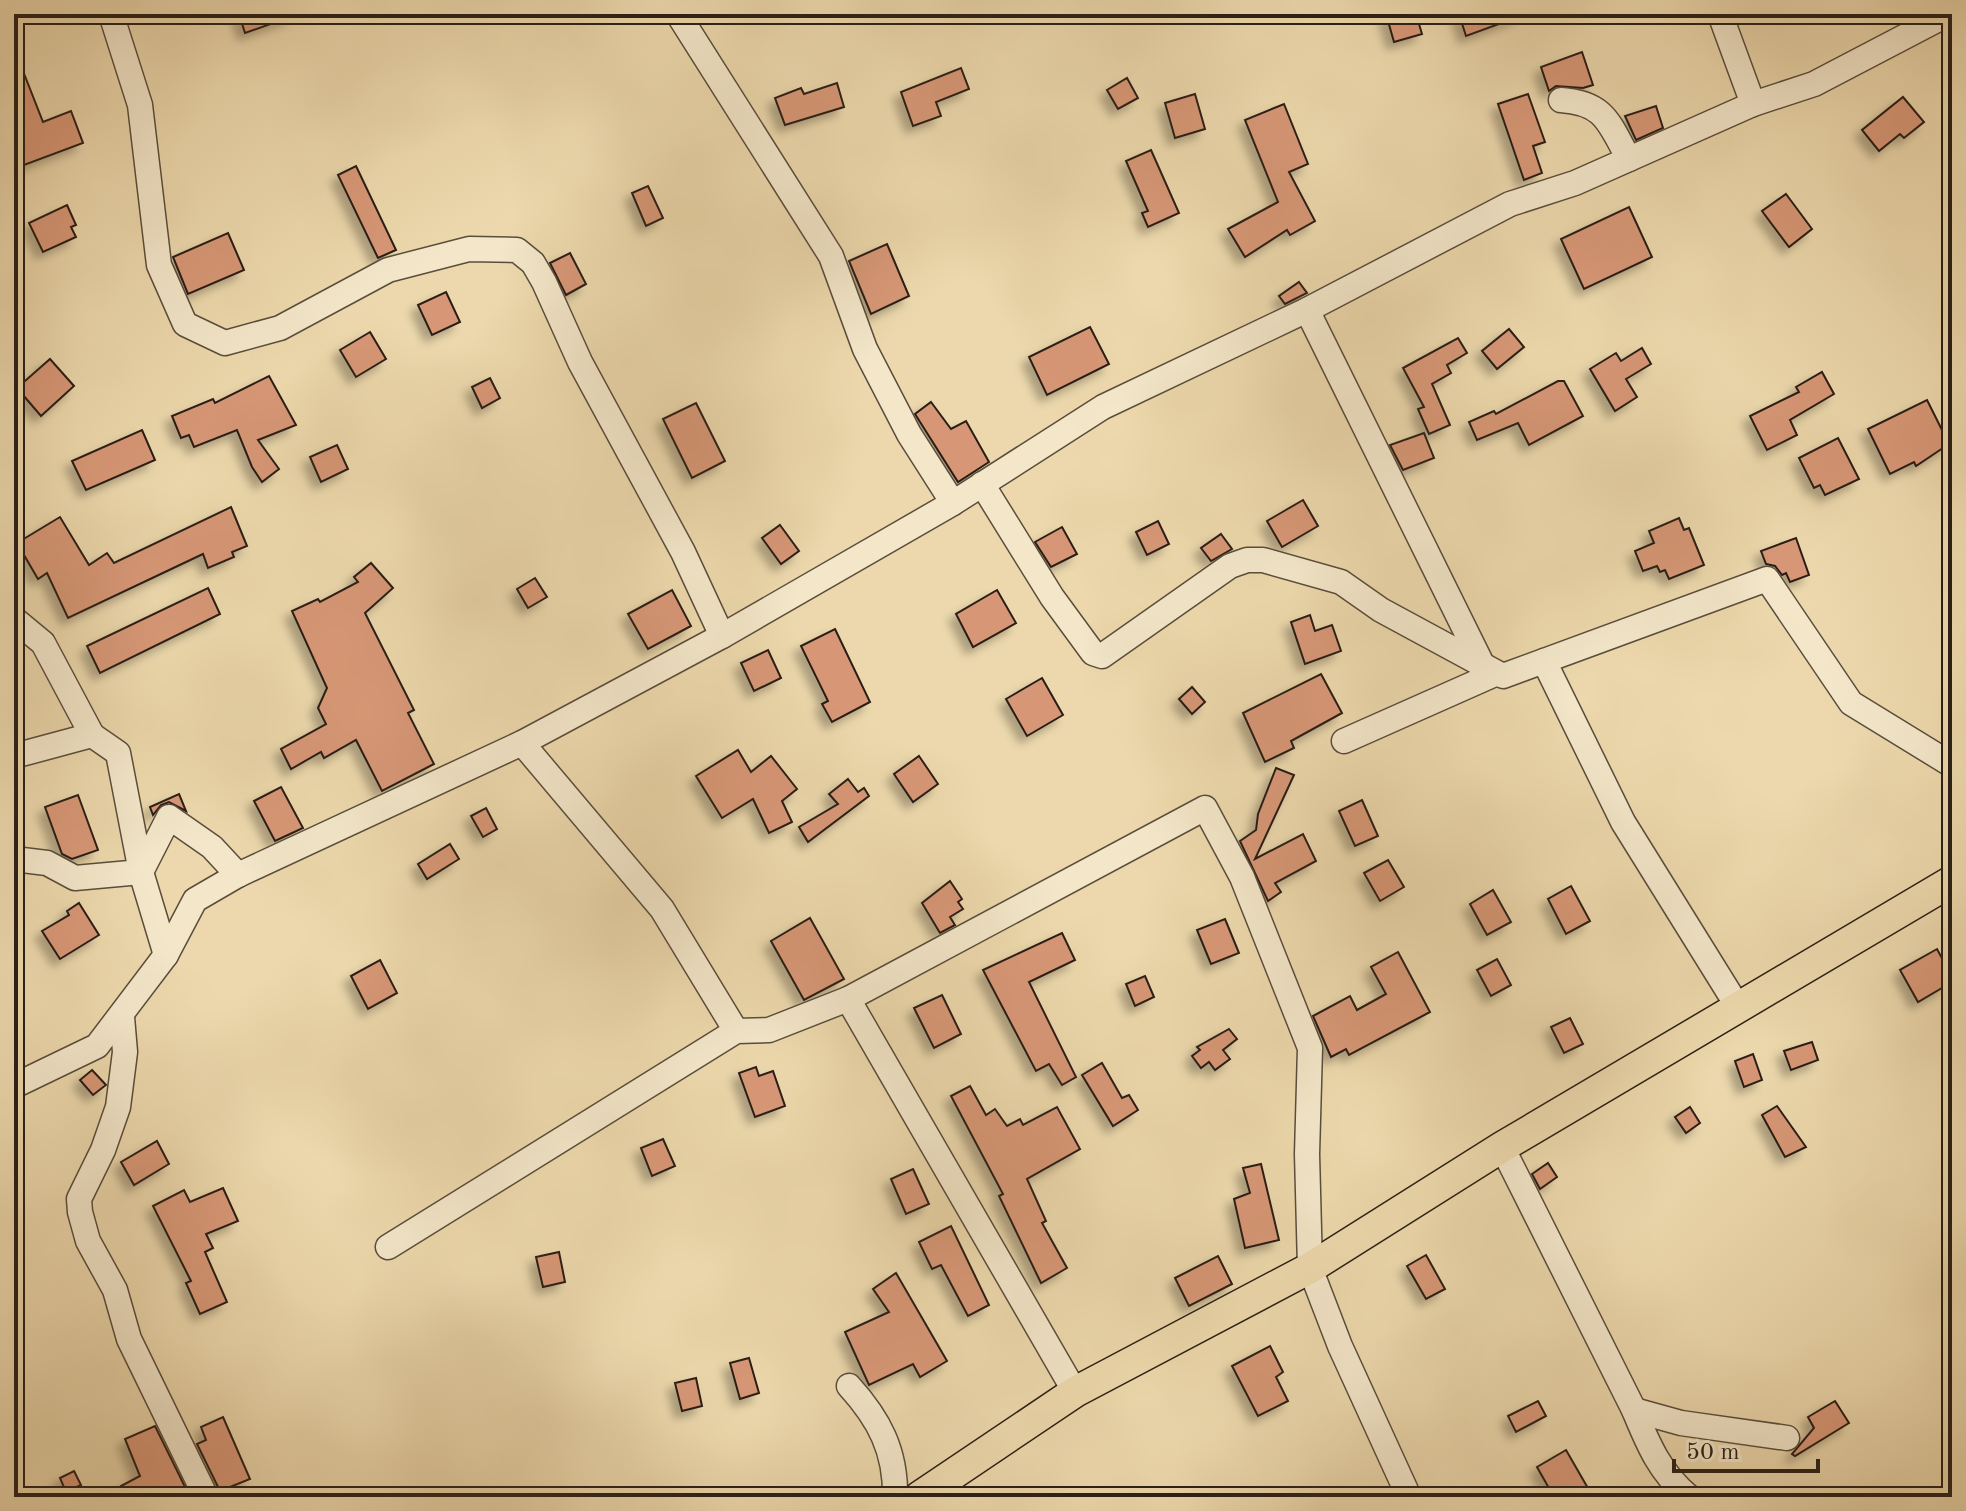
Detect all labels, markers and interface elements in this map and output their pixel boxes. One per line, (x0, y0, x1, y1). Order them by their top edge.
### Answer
scale bar (1674, 1423, 1818, 1473)
text: 50 m (1686, 1441, 1740, 1465)

